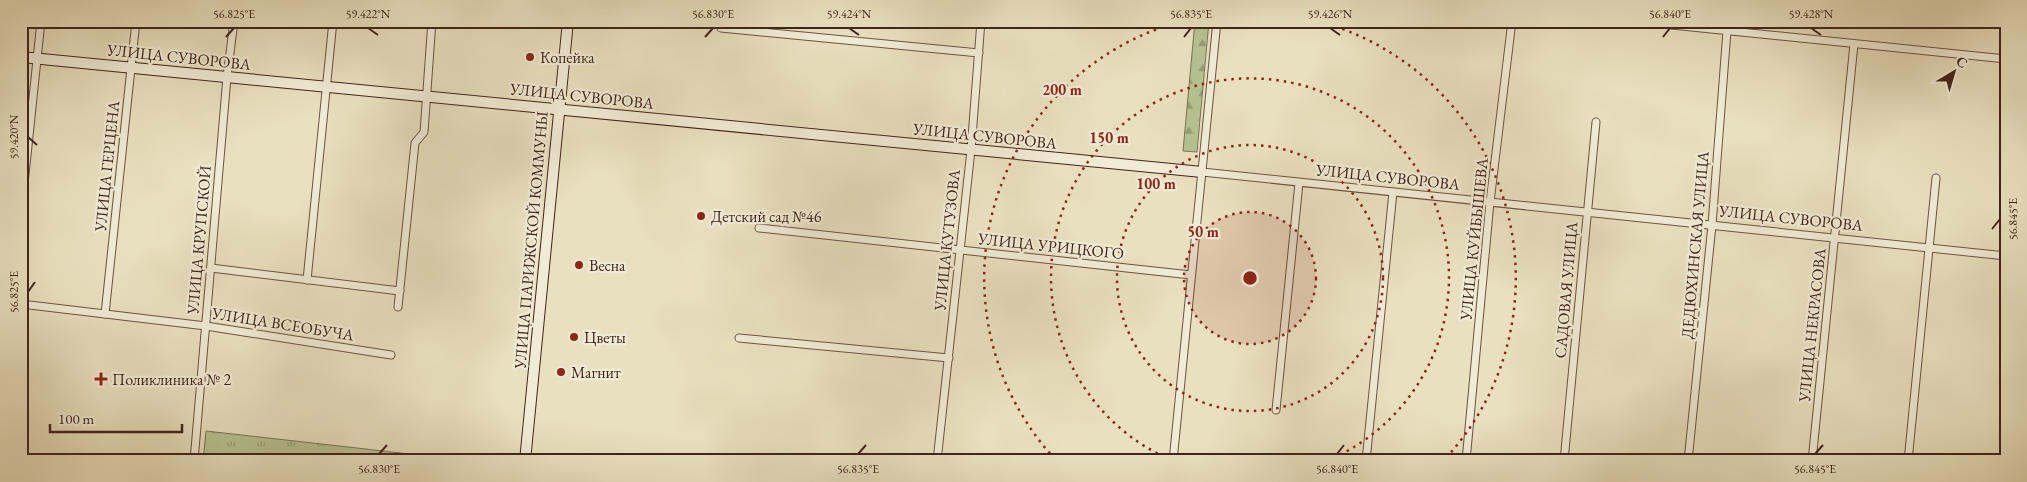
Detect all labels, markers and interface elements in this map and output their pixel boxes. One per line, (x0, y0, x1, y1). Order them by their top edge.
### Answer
text: 56.825°E (213, 6, 255, 22)
text: 59.422°N (346, 6, 391, 22)
text: 56.830°E (692, 6, 734, 22)
text: 59.424°N (827, 6, 872, 22)
text: 56.835°E (1170, 6, 1212, 22)
text: 59.426°N (1308, 6, 1353, 22)
text: 56.840°E (1649, 6, 1691, 22)
text: 59.428°N (1789, 6, 1834, 22)
street label: УЛИЦА СУВОРОВА (105, 39, 253, 75)
place label: Копейка (540, 47, 595, 68)
north arrow (1930, 48, 1980, 98)
marker: Копейка (524, 51, 536, 63)
text: С (1953, 52, 1972, 72)
street label: УЛИЦА СУВОРОВА (508, 78, 656, 114)
text: 200 m (1042, 80, 1082, 99)
street label: УЛИЦА ГЕРЦЕНА (90, 99, 124, 234)
street label: УЛИЦА ПАРИЖСКОЙ КОММУНЫ (509, 110, 553, 371)
text: 59.420°N (6, 114, 22, 159)
street label: УЛИЦА СУВОРОВА (911, 118, 1059, 154)
text: 150 m (1089, 128, 1129, 147)
street label: ДЕДЮХИНСКАЯ УЛИЦА (1676, 149, 1714, 340)
street label: УЛИЦА КУЙБЫШЕВА (1455, 156, 1493, 322)
street label: УЛИЦА СУВОРОВА (1314, 159, 1462, 195)
street label: УЛИЦА КРУПСКОЙ (182, 165, 216, 316)
street label: УЛИЦА КУТУЗОВА (929, 167, 965, 313)
text: 100 m (1136, 174, 1176, 193)
text: 56.845°E (2005, 198, 2021, 240)
street label: УЛИЦА СУВОРОВА (1717, 200, 1865, 236)
place label: Детский сад №46 (711, 206, 822, 227)
marker: Детский сад №46 (695, 210, 707, 222)
street label: САДОВАЯ УЛИЦА (1550, 220, 1583, 359)
text: 50 m (1187, 222, 1219, 241)
street label: УЛИЦА УРИЦКОГО (976, 228, 1125, 264)
street label: УЛИЦА НЕКРАСОВА (1793, 246, 1831, 404)
place label: Весна (589, 255, 626, 276)
marker: Весна (573, 259, 585, 271)
centre of rings (1241, 269, 1259, 287)
text: 56.825°E (6, 271, 22, 313)
street label: УЛИЦА ВСЕОБУЧА (210, 302, 356, 346)
place label: Цветы (584, 327, 626, 348)
marker: Цветы (568, 331, 580, 343)
place label: Магнит (571, 362, 621, 383)
marker: Магнит (555, 366, 567, 378)
place label: Поликлиника № 2 (112, 369, 232, 390)
marker: Поликлиника № 2 (94, 372, 108, 386)
scale bar (50, 402, 182, 434)
text: 100 m (58, 409, 95, 428)
text: 56.830°E (358, 461, 400, 477)
text: 56.835°E (837, 461, 879, 477)
text: 56.840°E (1316, 461, 1358, 477)
text: 56.845°E (1794, 461, 1836, 477)

